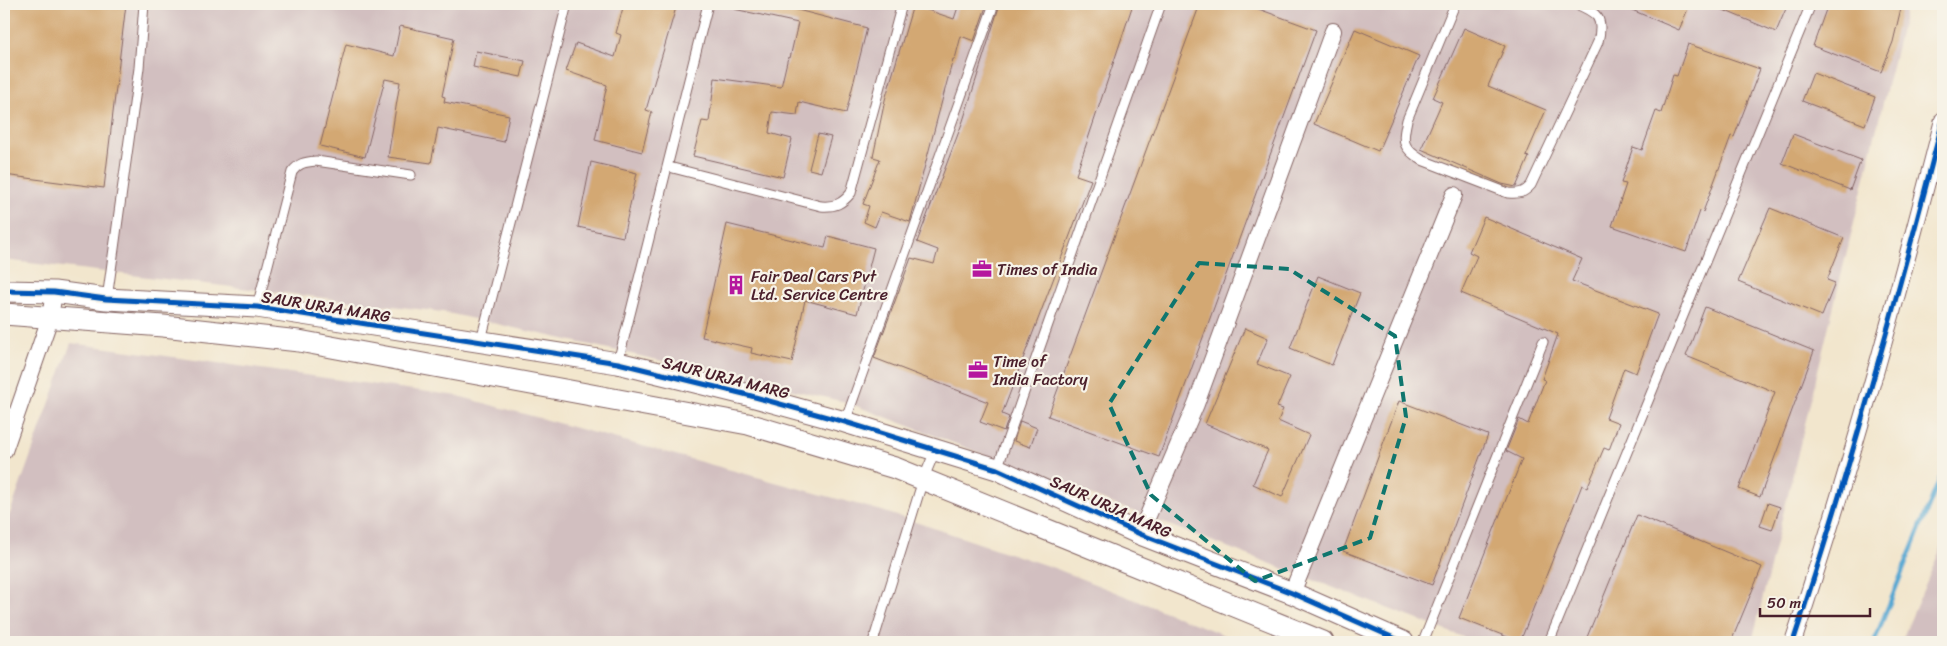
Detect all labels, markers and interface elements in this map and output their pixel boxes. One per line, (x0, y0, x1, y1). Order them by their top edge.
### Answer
place label: Times of India (997, 255, 1098, 284)
office icon: Times of India (971, 258, 993, 280)
place label: Fair Deal Cars Pvt Ltd. Service Centre (751, 262, 888, 309)
building icon: Fair Deal Cars Pvt Ltd. Service Centre (725, 274, 747, 296)
street label: SAUR URJA MARG (259, 282, 393, 331)
place label: Time of India Factory (992, 347, 1088, 394)
street label: SAUR URJA MARG (659, 348, 793, 407)
office icon: Time of India Factory (967, 359, 989, 381)
street label: SAUR URJA MARG (1045, 467, 1176, 546)
scale bar (1760, 586, 1870, 618)
text: 50 m (1767, 590, 1802, 616)

